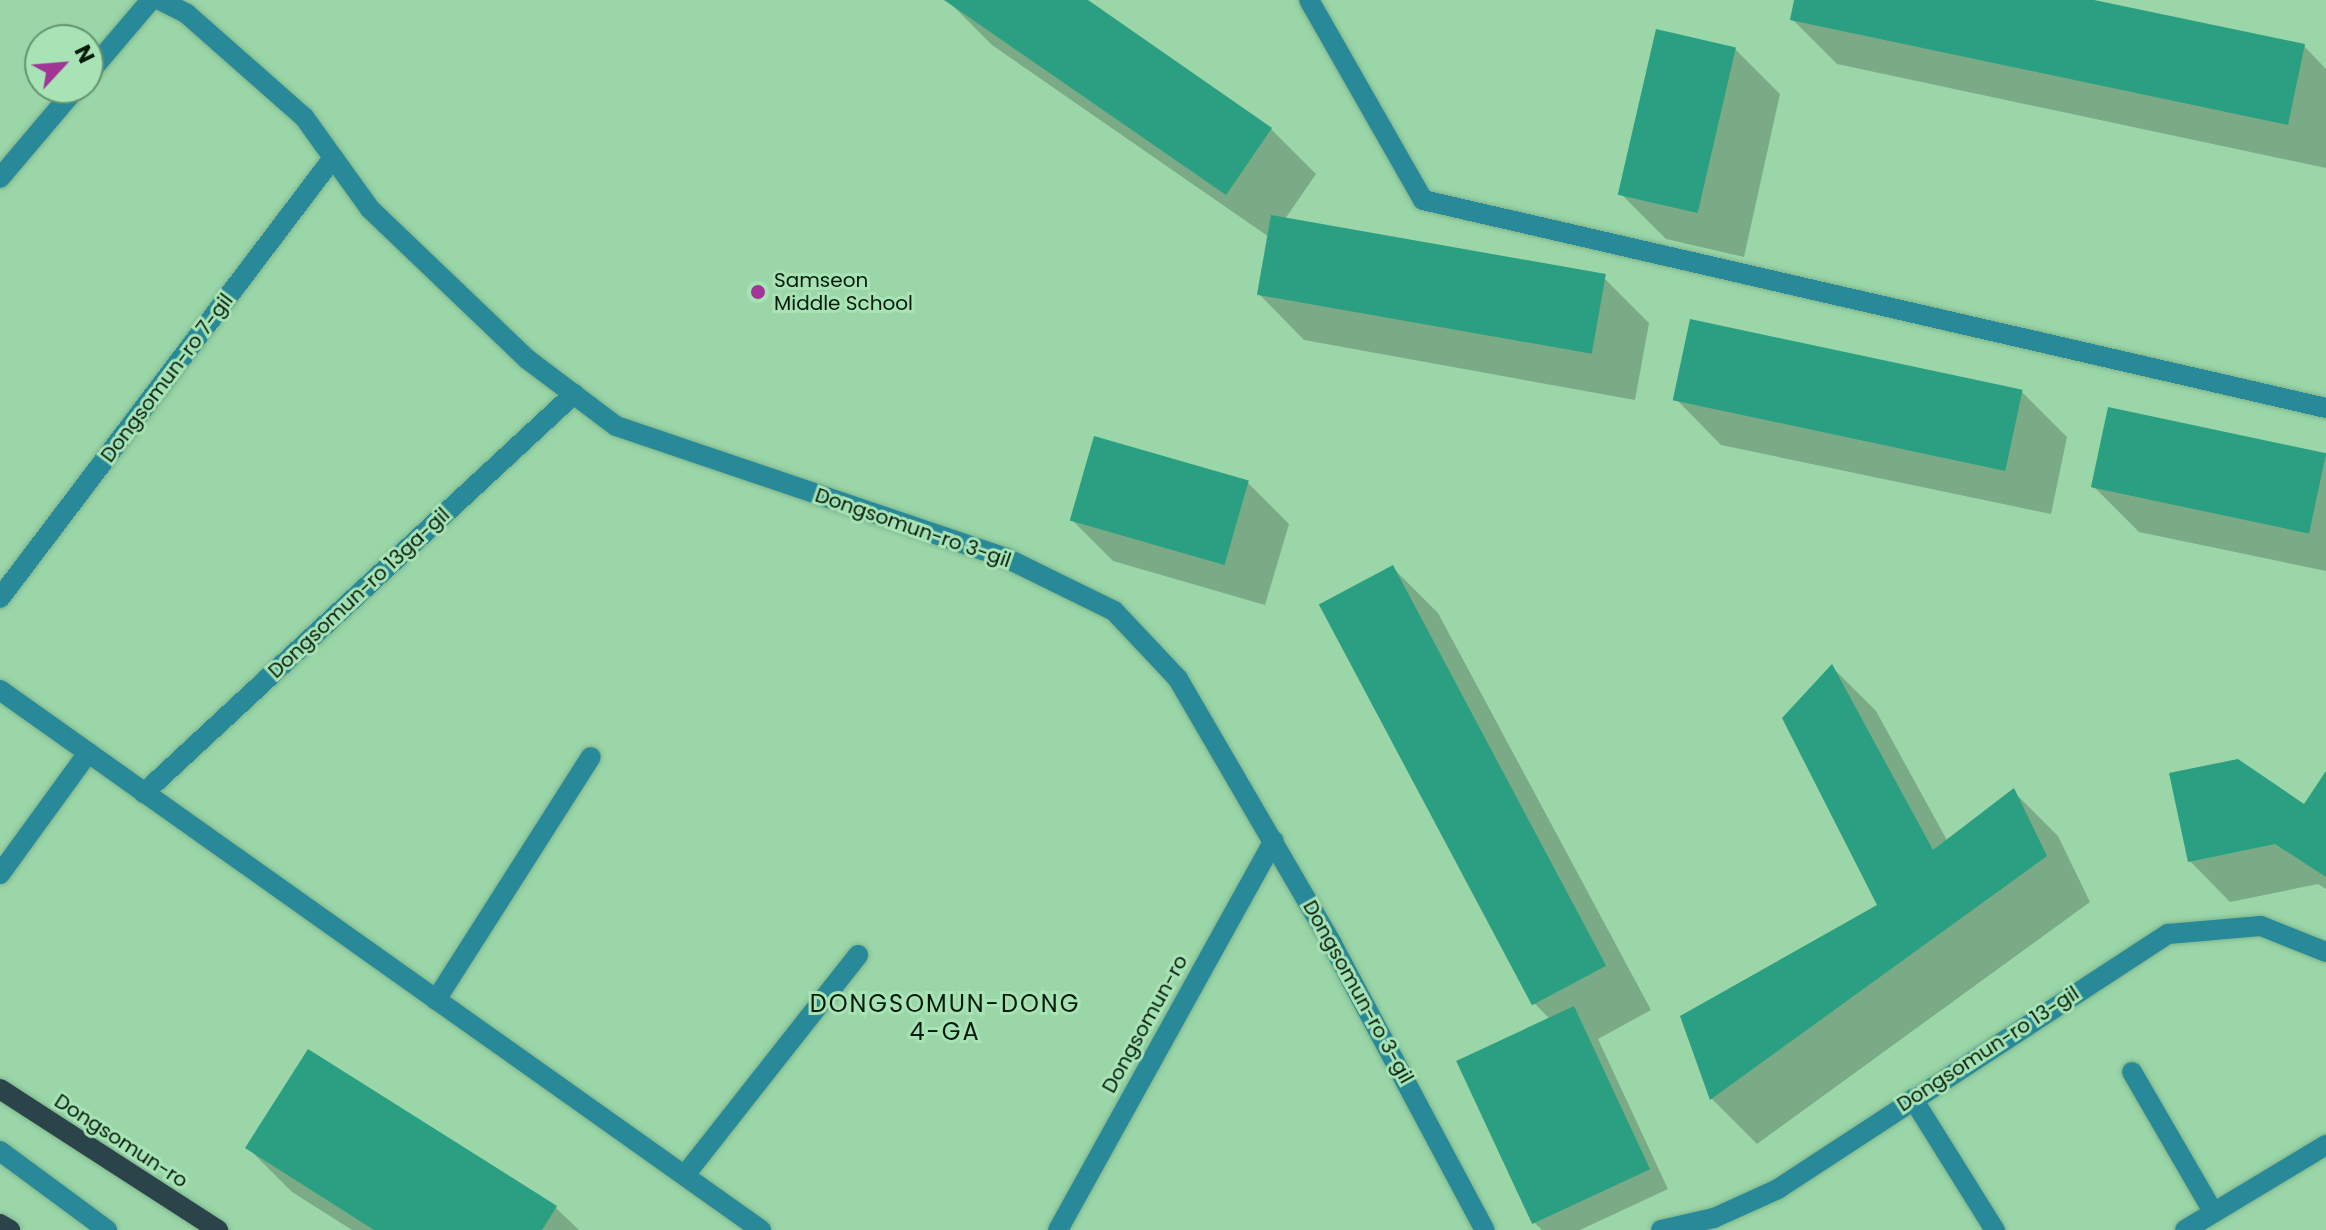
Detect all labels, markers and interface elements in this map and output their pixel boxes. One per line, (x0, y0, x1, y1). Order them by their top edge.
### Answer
north arrow (24, 24, 104, 104)
text: N (67, 40, 102, 68)
place label: Samseon Middle School (774, 268, 913, 315)
marker: Samseon Middle School (749, 283, 767, 301)
street label: Dongsomun-ro 7-gil (96, 289, 238, 467)
street label: Dongsomun-ro 3-gil (812, 483, 1014, 573)
street label: Dongsomun-ro 13ga-gil (263, 503, 455, 683)
street label: Dongsomun-ro 3-gil (1298, 896, 1418, 1088)
street label: Dongsomun-ro (1097, 951, 1193, 1097)
street label: Dongsomun-ro 13-gil (1893, 981, 2083, 1117)
district label: DONGSOMUN-DONG 4-GA (810, 990, 1080, 1046)
street label: Dongsomun-ro (50, 1089, 192, 1193)

